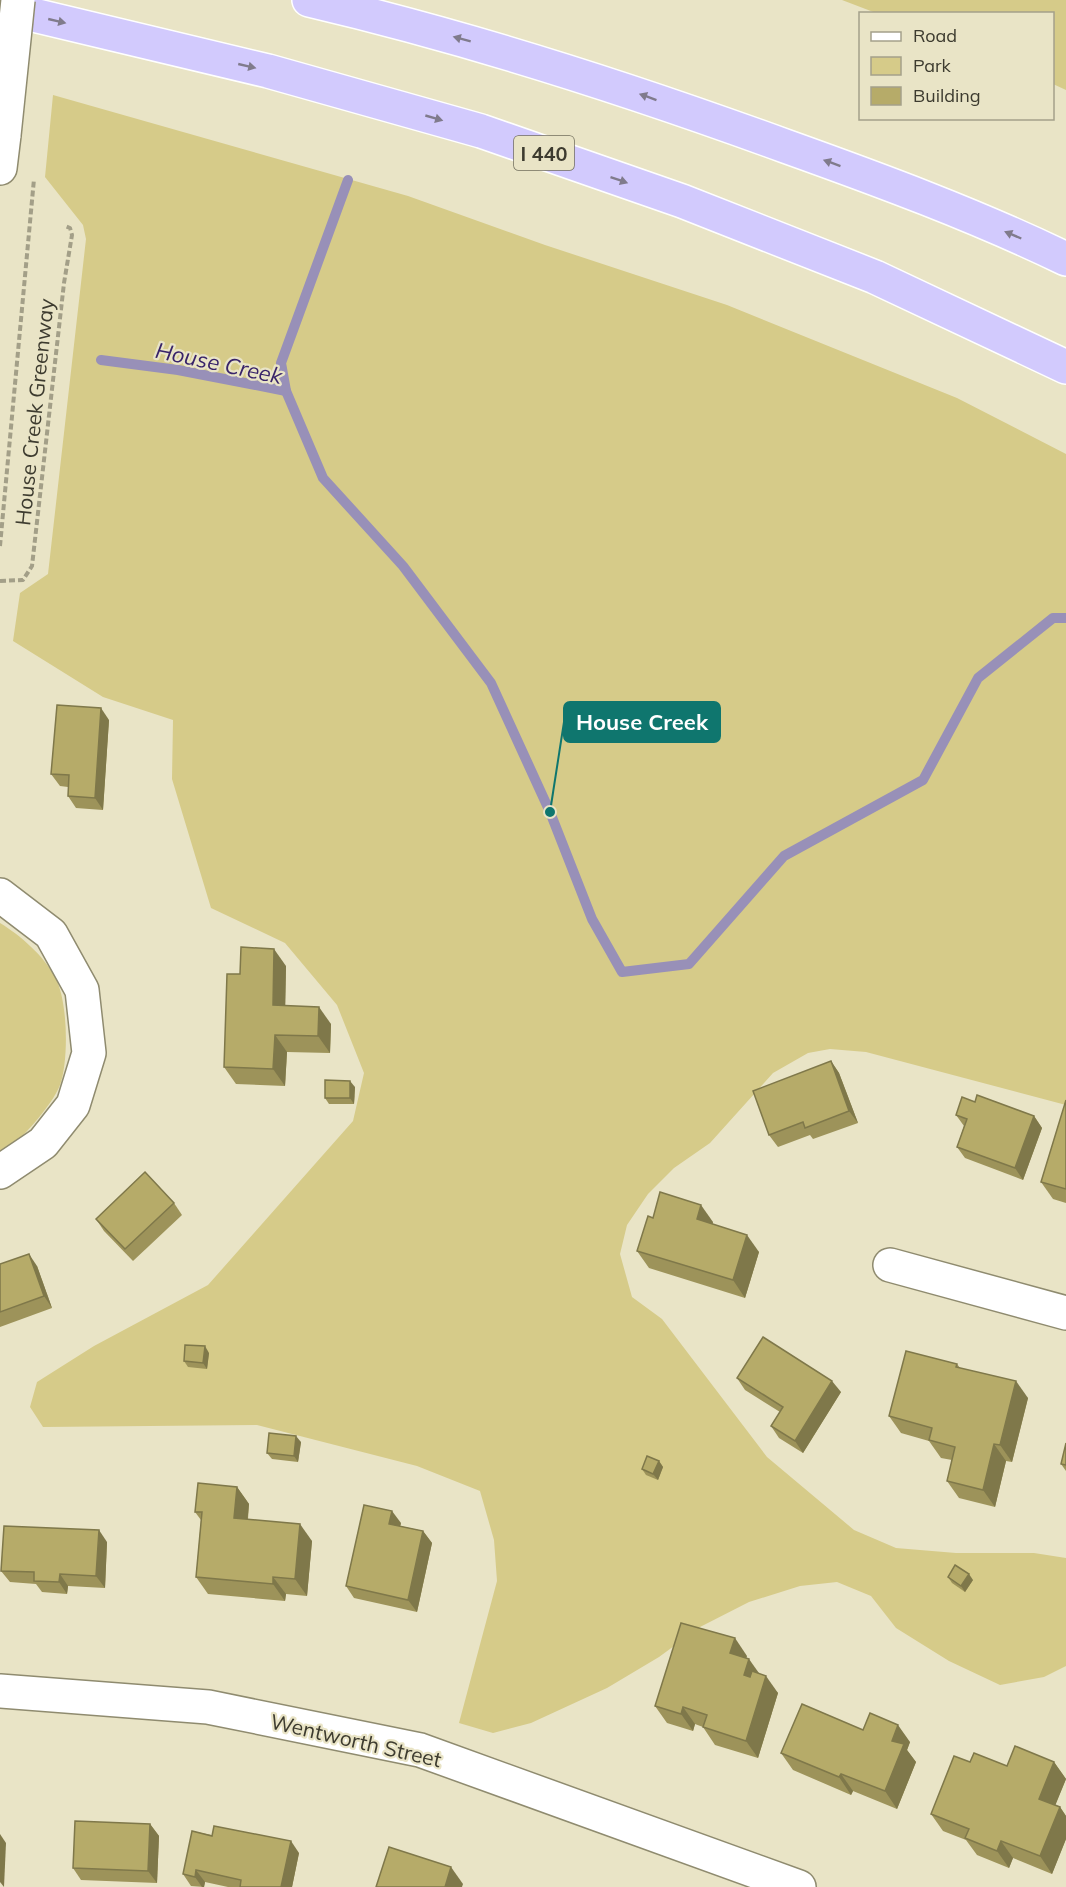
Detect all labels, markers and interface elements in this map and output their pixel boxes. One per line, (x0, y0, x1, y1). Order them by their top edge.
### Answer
legend (859, 12, 1054, 120)
one-way arrow (48, 16, 66, 26)
text: Road (913, 24, 957, 47)
one-way arrow (453, 34, 471, 44)
text: Park (913, 54, 952, 77)
one-way arrow (237, 61, 256, 71)
text: Building (913, 84, 981, 107)
one-way arrow (639, 91, 657, 101)
one-way arrow (426, 114, 444, 123)
road number: I 440 (514, 136, 574, 170)
one-way arrow (822, 157, 840, 167)
one-way arrow (611, 175, 629, 185)
one-way arrow (1004, 231, 1021, 240)
street label: House Creek Greenway (9, 297, 59, 527)
water label: House Creek (153, 336, 286, 390)
callout: House Creek (564, 702, 720, 742)
text: House Creek (576, 708, 709, 736)
street label: Wentworth Street (268, 1708, 444, 1772)

